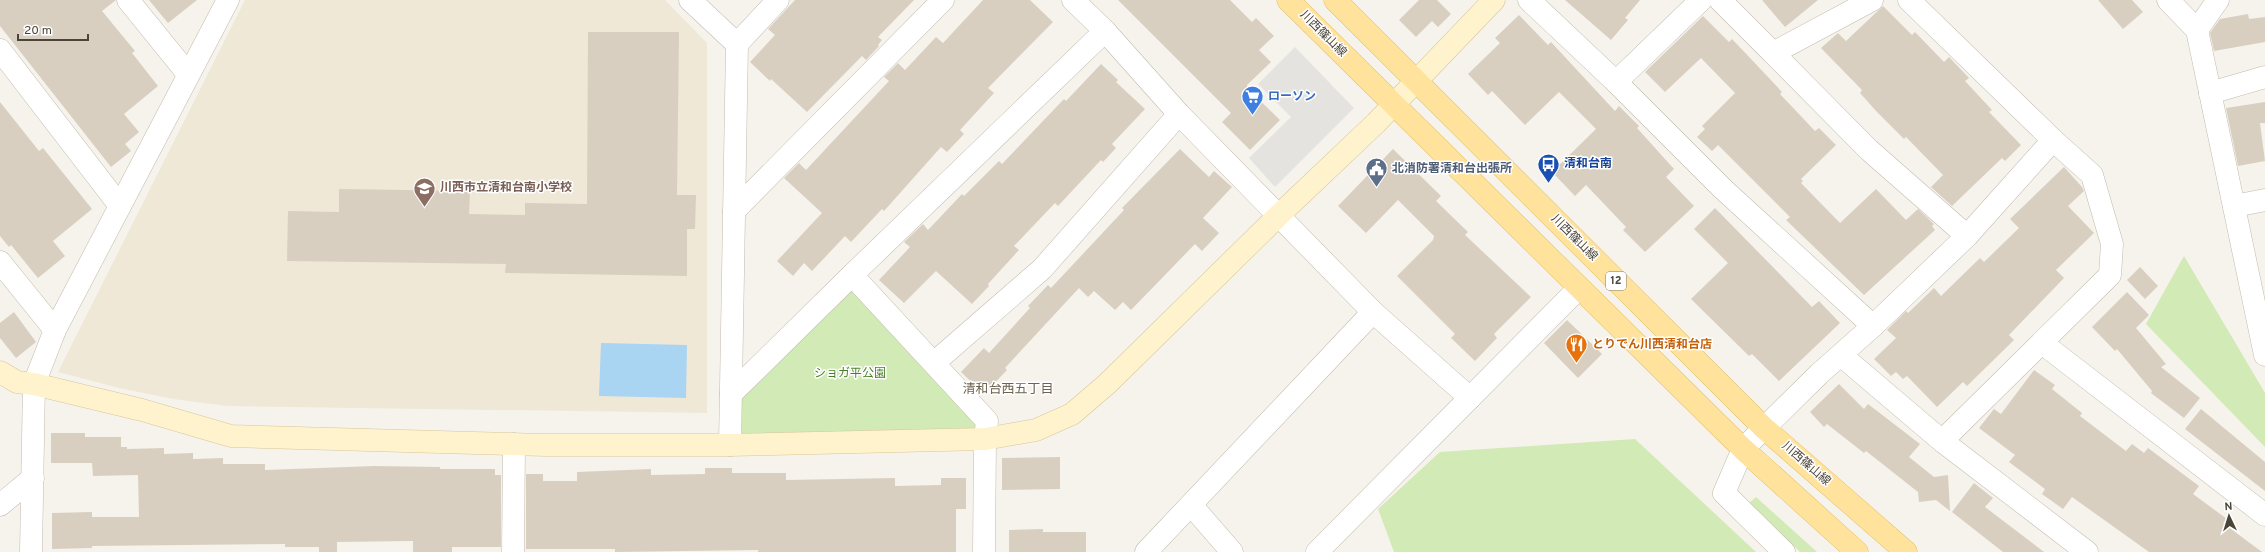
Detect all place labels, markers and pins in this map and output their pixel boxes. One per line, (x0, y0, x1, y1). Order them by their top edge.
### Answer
supermarket icon: ローソン (1239, 84, 1265, 117)
place label: ローソン (1268, 89, 1316, 105)
bus stop icon: 清和台南 (1536, 151, 1562, 184)
public building icon: 北消防署清和台出張所 (1364, 156, 1390, 189)
place label: 清和台南 (1564, 156, 1612, 172)
place label: 北消防署清和台出張所 (1392, 161, 1512, 177)
school or university icon: 川西市立清和台南小学校 (411, 175, 437, 208)
place label: 川西市立清和台南小学校 (440, 180, 572, 196)
restaurant icon: とりでん川西清和台店 (1564, 332, 1590, 365)
place label: とりでん川西清和台店 (1592, 337, 1712, 353)

